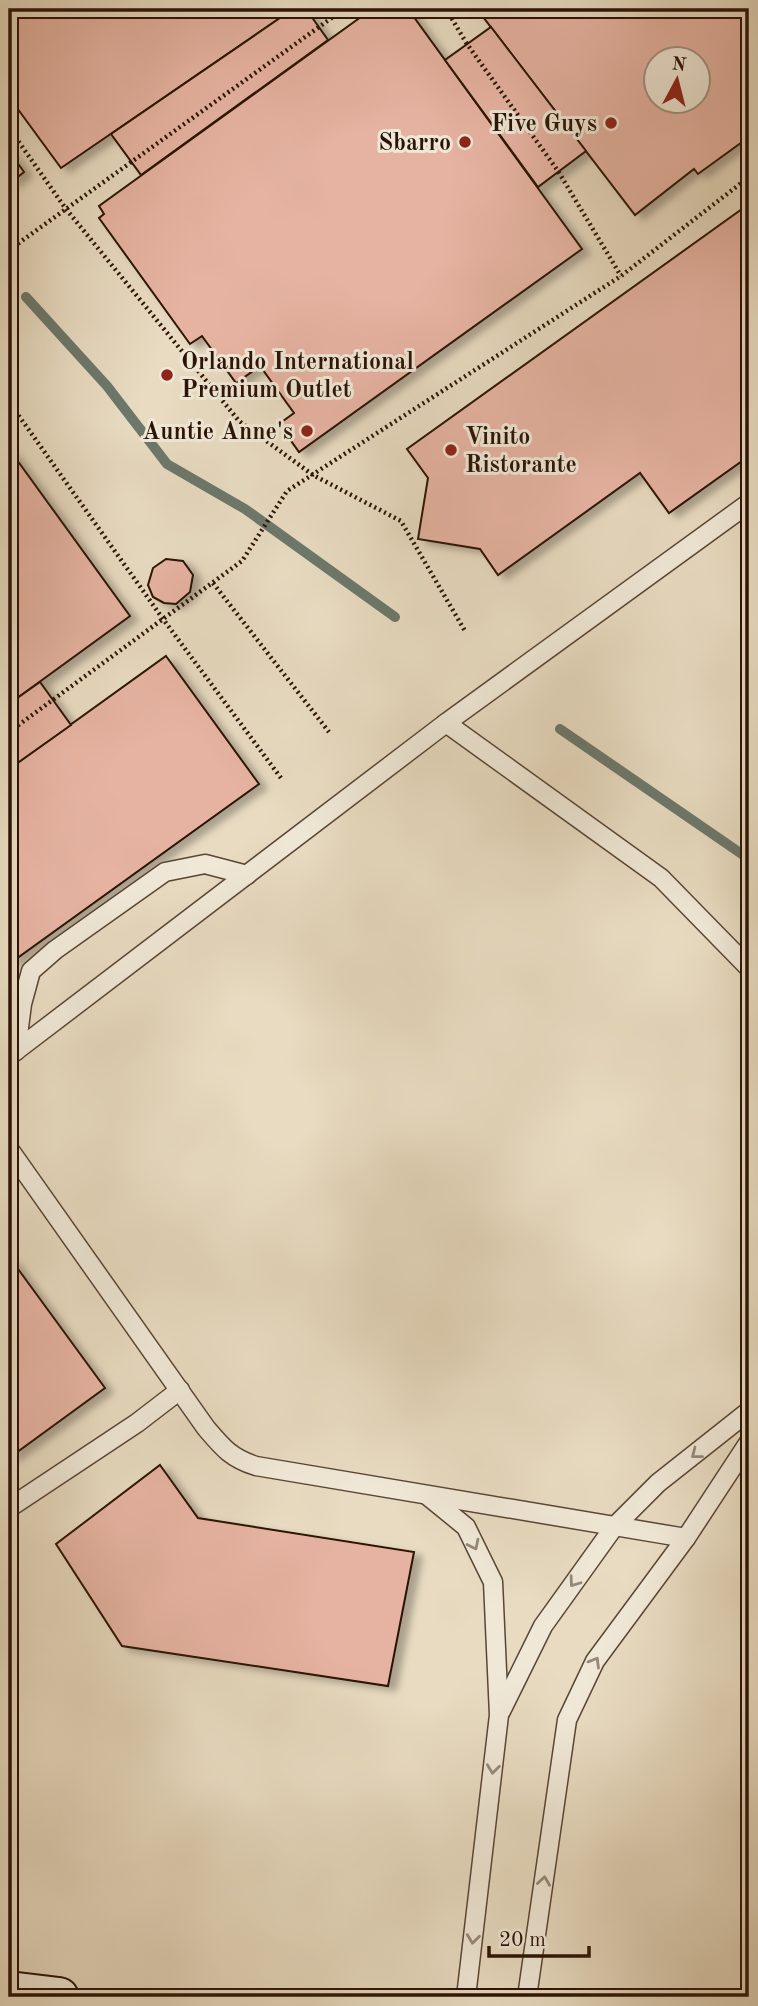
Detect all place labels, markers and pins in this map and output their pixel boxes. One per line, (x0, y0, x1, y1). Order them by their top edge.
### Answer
place label: Five Guys (491, 113, 597, 137)
marker: Five Guys (603, 115, 619, 131)
place label: Sbarro (378, 132, 451, 156)
marker: Sbarro (457, 134, 473, 150)
place label: Orlando International Premium Outlet (181, 351, 414, 403)
marker: Orlando International Premium Outlet (159, 367, 175, 383)
place label: Auntie Anne's (142, 421, 293, 445)
marker: Auntie Anne's (299, 423, 315, 439)
place label: Vinito Ristorante (465, 426, 577, 478)
marker: Vinito Ristorante (443, 442, 459, 458)

